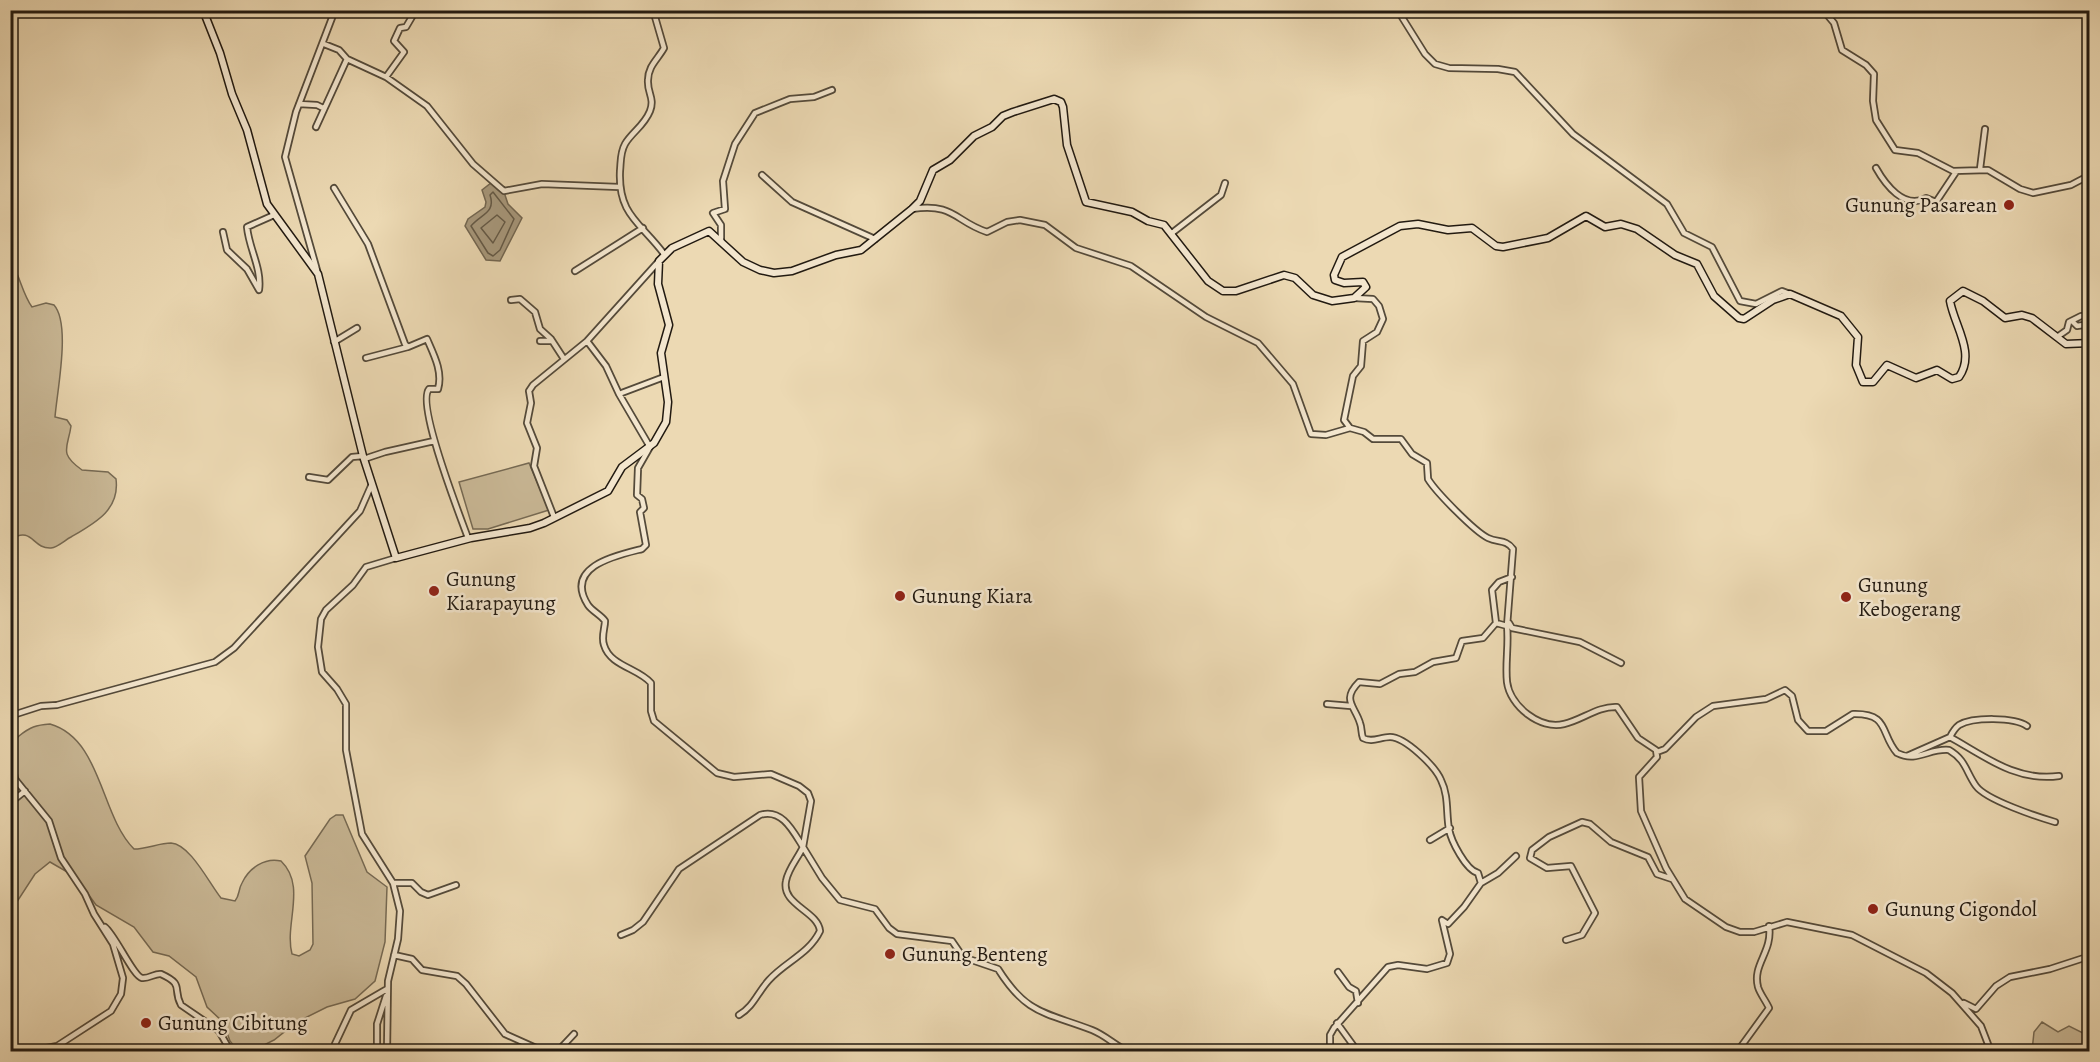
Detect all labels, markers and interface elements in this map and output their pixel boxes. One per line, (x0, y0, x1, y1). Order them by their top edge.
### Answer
place label: Gunung Pasarean (1845, 191, 1997, 219)
marker: Gunung Pasarean (2002, 198, 2016, 212)
place label: Gunung Kiarapayung (446, 565, 556, 617)
place label: Gunung Kebogerang (1858, 571, 1961, 623)
place label: Gunung Kiara (912, 582, 1033, 610)
marker: Gunung Kiarapayung (427, 584, 441, 598)
marker: Gunung Kiara (893, 589, 907, 603)
marker: Gunung Kebogerang (1839, 590, 1853, 604)
place label: Gunung Cigondol (1885, 895, 2037, 923)
marker: Gunung Cigondol (1866, 902, 1880, 916)
place label: Gunung Benteng (902, 940, 1048, 968)
marker: Gunung Benteng (883, 947, 897, 961)
place label: Gunung Cibitung (158, 1009, 308, 1037)
marker: Gunung Cibitung (139, 1016, 153, 1030)

